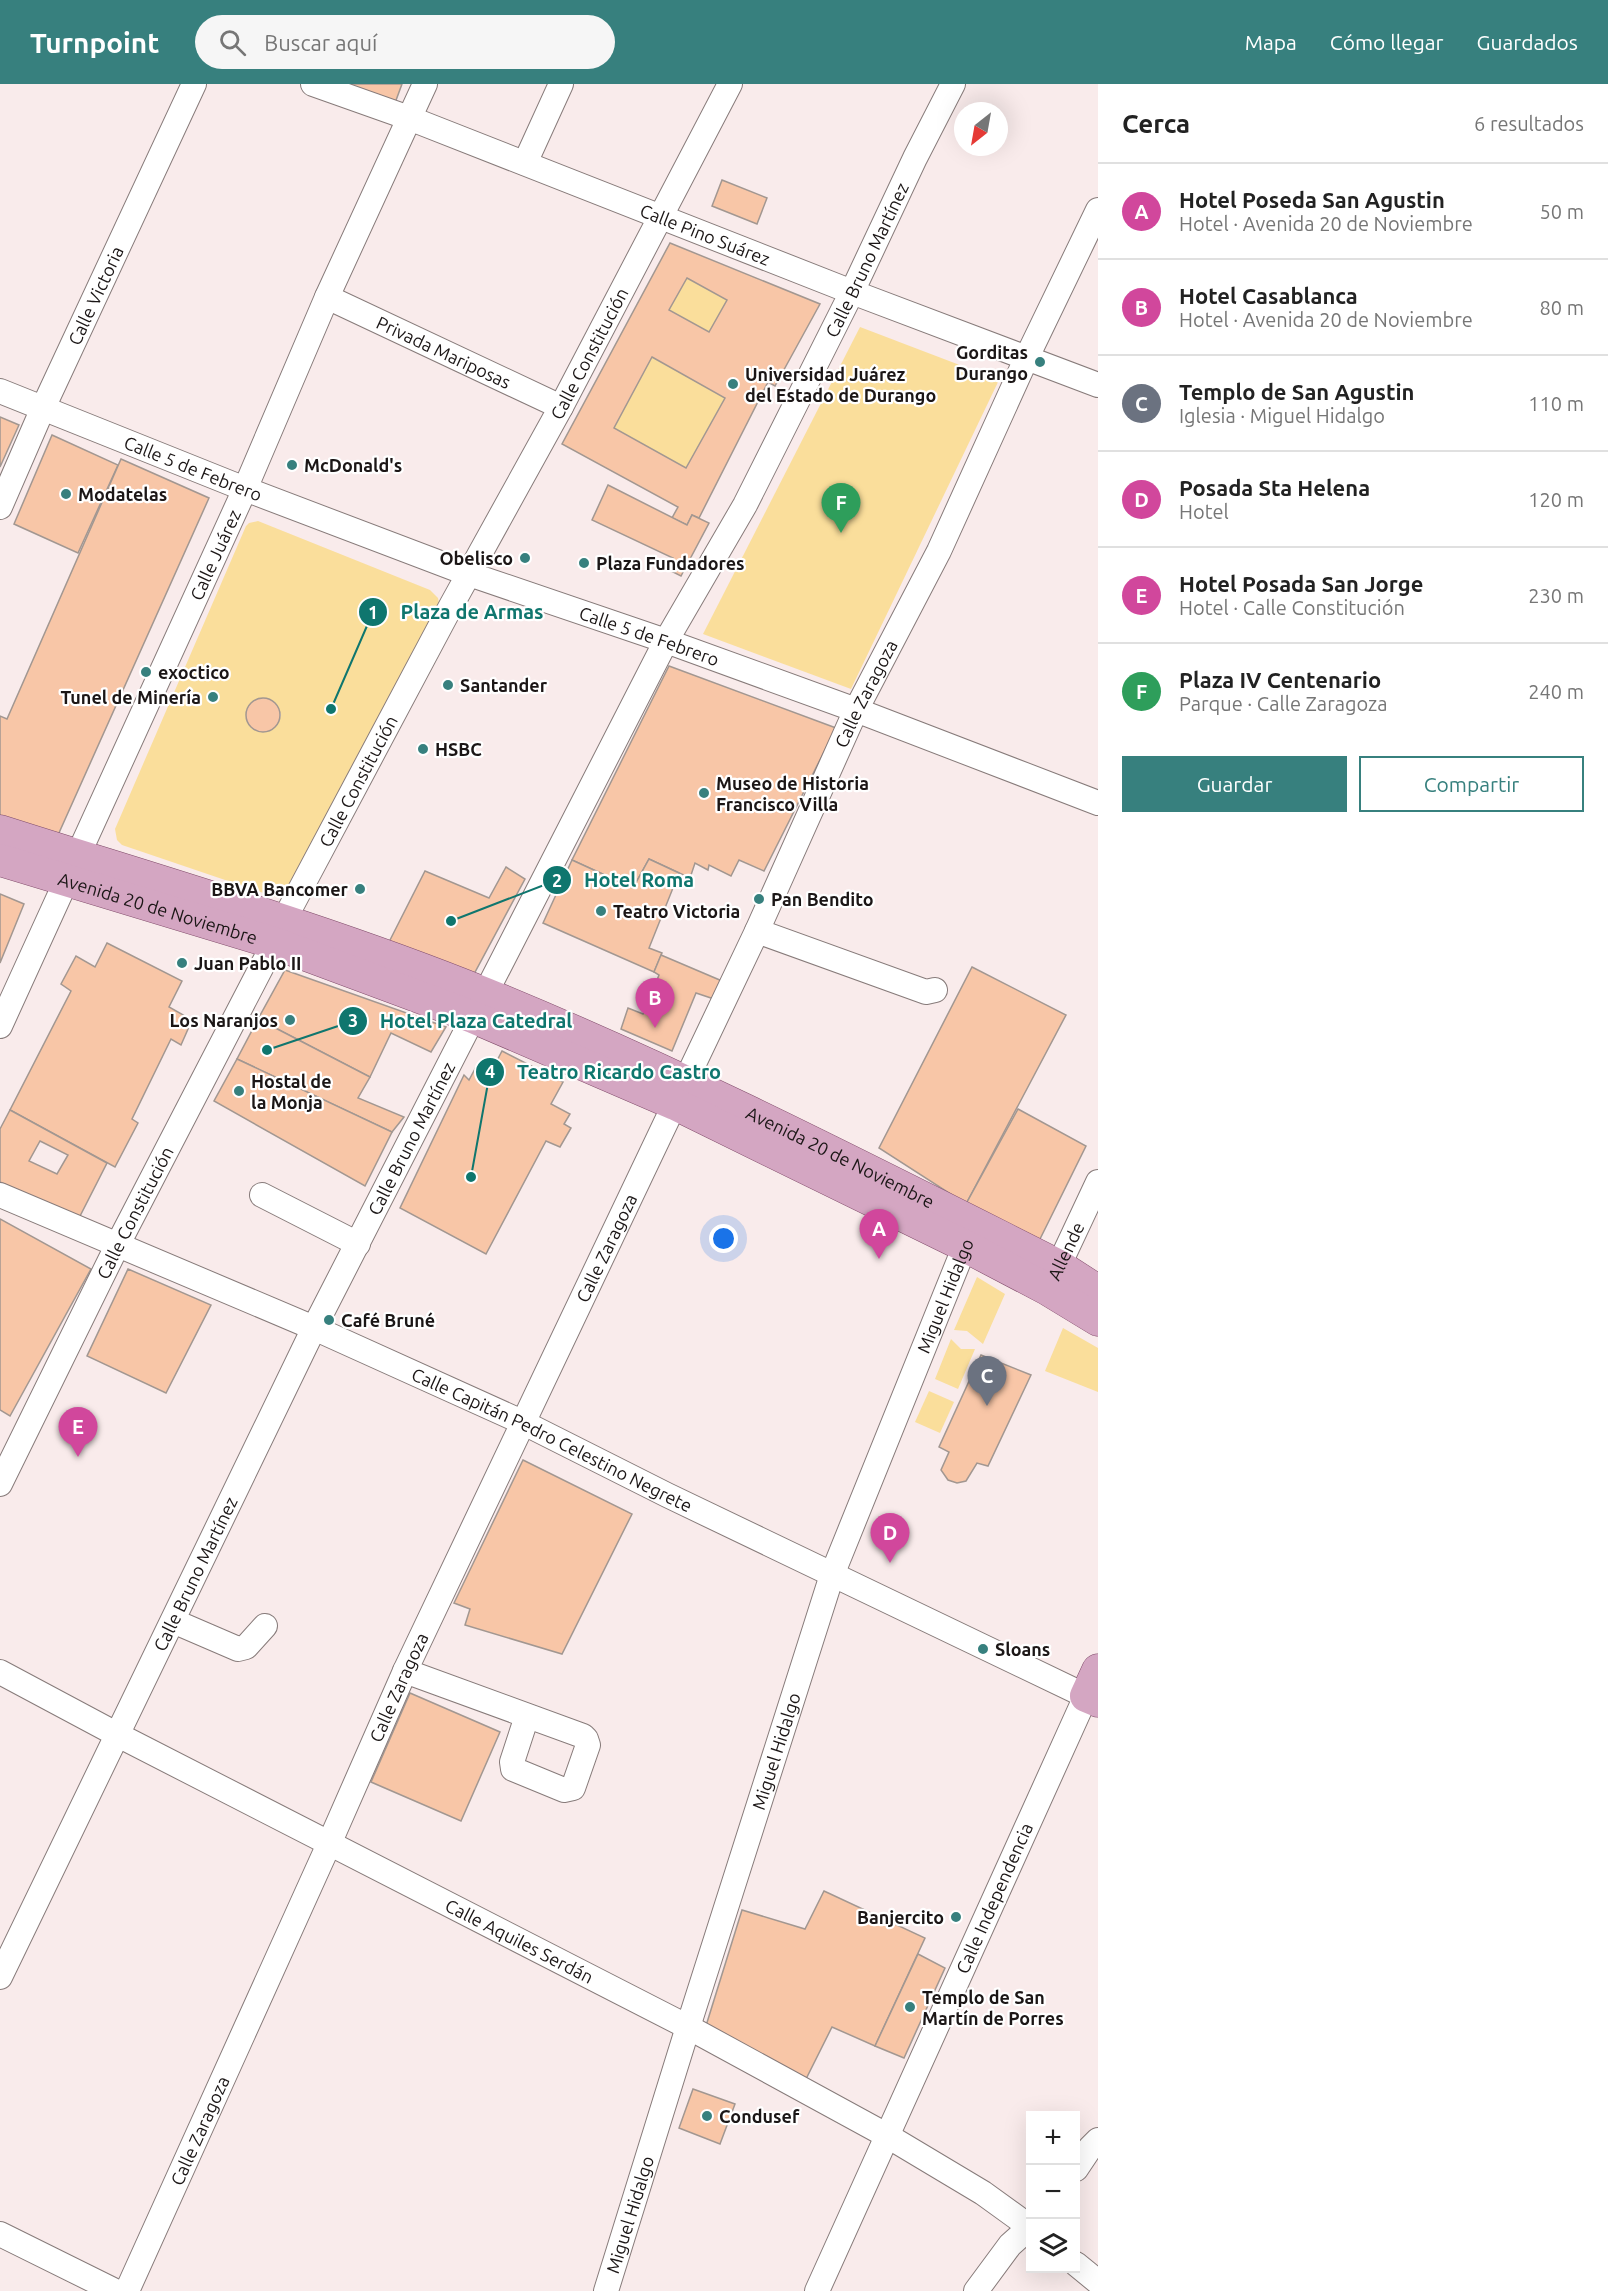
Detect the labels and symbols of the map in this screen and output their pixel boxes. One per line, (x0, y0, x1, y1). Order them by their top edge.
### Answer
north arrow (954, 102, 1008, 156)
street label: Calle Bruno Martínez (821, 179, 912, 340)
street label: Calle Pino Suárez (637, 200, 773, 269)
street label: Calle Victoria (64, 243, 127, 348)
street label: Calle Constitución (546, 284, 632, 423)
street label: Privada Mariposas (373, 312, 514, 392)
place label: Gorditas Durango (955, 342, 1028, 383)
marker: Gorditas Durango (1033, 355, 1047, 369)
place label: Universidad Juárez del Estado de Durango (745, 364, 936, 405)
marker: Universidad Juárez del Estado de Durango (726, 377, 740, 391)
street label: Calle 5 de Febrero (121, 432, 265, 505)
place label: McDonald's (304, 455, 402, 475)
marker: McDonald's (285, 458, 299, 472)
place label: Modatelas (78, 484, 167, 504)
pin: F (822, 484, 860, 533)
marker: Modatelas (59, 487, 73, 501)
street label: Calle Juárez (186, 506, 244, 603)
place label: Obelisco (439, 548, 513, 568)
marker: Obelisco (518, 551, 532, 565)
place label: Plaza Fundadores (596, 553, 745, 573)
marker: Plaza Fundadores (577, 556, 591, 570)
callout: Plaza de Armas (358, 593, 555, 631)
text: Plaza de Armas (400, 600, 544, 623)
text: 1 (368, 602, 378, 622)
street label: Calle 5 de Febrero (577, 602, 722, 669)
street label: Calle Zaragoza (831, 636, 901, 751)
place label: exoctico (158, 662, 230, 682)
marker: exoctico (139, 665, 153, 679)
place label: Santander (460, 675, 548, 695)
marker: Santander (441, 678, 455, 692)
place label: Tunel de Minería (61, 687, 201, 707)
marker: Tunel de Minería (206, 690, 220, 704)
street label: Calle Constitución (315, 712, 401, 850)
place label: HSBC (435, 739, 482, 759)
marker: HSBC (416, 742, 430, 756)
place label: Museo de Historia Francisco Villa (716, 773, 869, 814)
marker: Museo de Historia Francisco Villa (697, 786, 711, 800)
callout: Hotel Roma (542, 861, 706, 899)
street label: Avenida 20 de Noviembre (56, 868, 260, 947)
text: Hotel Roma (584, 868, 694, 891)
text: 2 (552, 870, 562, 890)
place label: BBVA Bancomer (211, 879, 349, 899)
marker: BBVA Bancomer (353, 882, 367, 896)
place label: Pan Bendito (771, 889, 874, 909)
marker: Pan Bendito (752, 892, 766, 906)
place label: Teatro Victoria (613, 901, 740, 921)
marker: Teatro Victoria (594, 904, 608, 918)
place label: Juan Pablo II (194, 953, 302, 973)
marker: Juan Pablo II (175, 956, 189, 970)
pin: B (636, 978, 674, 1028)
callout: Hotel Plaza Catedral (338, 1002, 584, 1040)
text: Hotel Plaza Catedral (380, 1009, 572, 1032)
place label: Los Naranjos (169, 1010, 278, 1030)
text: 3 (348, 1010, 358, 1030)
marker: Los Naranjos (283, 1013, 297, 1027)
callout: Teatro Ricardo Castro (475, 1053, 733, 1091)
street label: Calle Bruno Martínez (364, 1059, 459, 1218)
text: Teatro Ricardo Castro (517, 1060, 721, 1083)
text: 4 (485, 1061, 495, 1081)
place label: Hostal de la Monja (251, 1071, 332, 1112)
marker: Hostal de la Monja (232, 1084, 246, 1098)
street label: Avenida 20 de Noviembre (743, 1102, 938, 1212)
street label: Calle Constitución (93, 1143, 177, 1282)
street label: Calle Zaragoza (572, 1190, 641, 1305)
pin: A (860, 1210, 898, 1259)
street label: Allende (1043, 1219, 1088, 1283)
your location (709, 1224, 738, 1253)
street label: Miguel Hidalgo (913, 1236, 977, 1356)
place label: Café Bruné (341, 1310, 435, 1330)
marker: Café Bruné (322, 1313, 336, 1327)
pin: C (968, 1356, 1006, 1406)
street label: Calle Capitán Pedro Celestino Negrete (409, 1364, 696, 1516)
pin: E (58, 1408, 98, 1457)
street label: Calle Bruno Martínez (149, 1493, 241, 1654)
pin: D (870, 1514, 910, 1563)
street label: Calle Zaragoza (365, 1629, 432, 1745)
place label: Sloans (995, 1639, 1050, 1659)
marker: Sloans (976, 1642, 990, 1656)
street label: Miguel Hidalgo (748, 1690, 804, 1812)
street label: Calle Independencia (952, 1820, 1036, 1976)
street label: Calle Aquiles Serdán (442, 1895, 597, 1987)
place label: Banjercito (857, 1907, 944, 1927)
marker: Banjercito (949, 1910, 963, 1924)
place label: Templo de San Martín de Porres (922, 1987, 1064, 2028)
marker: Templo de San Martín de Porres (903, 2000, 917, 2014)
street label: Calle Zaragoza (166, 2073, 233, 2188)
place label: Condusef (719, 2106, 800, 2126)
marker: Condusef (700, 2109, 714, 2123)
street label: Miguel Hidalgo (602, 2153, 657, 2276)

